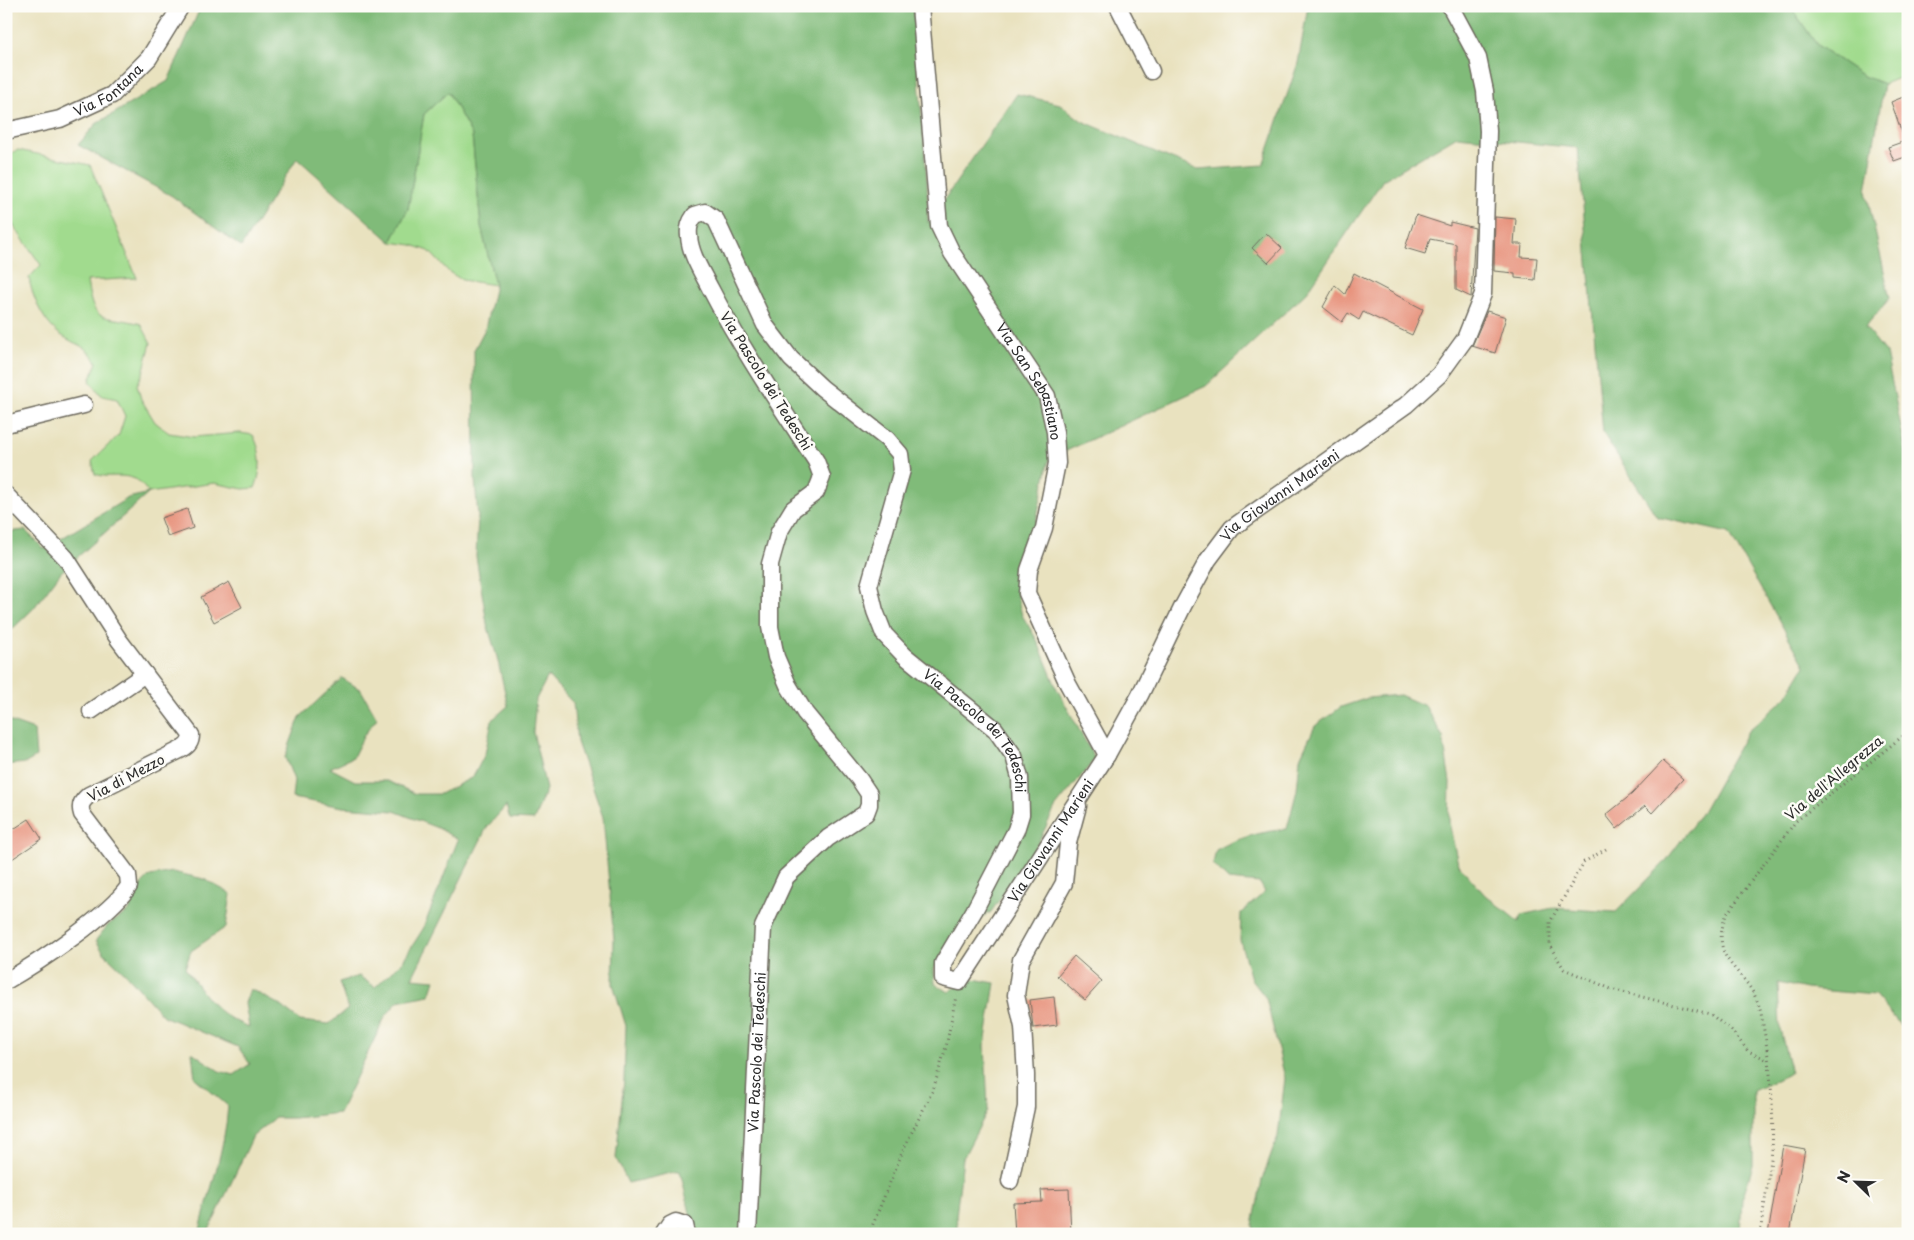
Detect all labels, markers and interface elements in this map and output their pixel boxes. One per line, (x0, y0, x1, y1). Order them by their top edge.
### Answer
street label: Via Fontana (70, 59, 148, 121)
street label: Via Pascolo dei Tedeschi (715, 307, 818, 454)
street label: Via San Sebastiano (991, 318, 1067, 441)
street label: Via Giovanni Marieni (1215, 444, 1344, 545)
street label: Via Pascolo dei Tedeschi (919, 664, 1031, 793)
street label: Via dell'Allegrezza (1780, 730, 1887, 825)
street label: Via di Mezzo (83, 748, 168, 807)
street label: Via Giovanni Marieni (1002, 775, 1099, 907)
street label: Via Pascolo dei Tedeschi (742, 971, 771, 1133)
north arrow (1832, 1158, 1882, 1208)
text: N (1832, 1168, 1855, 1186)

